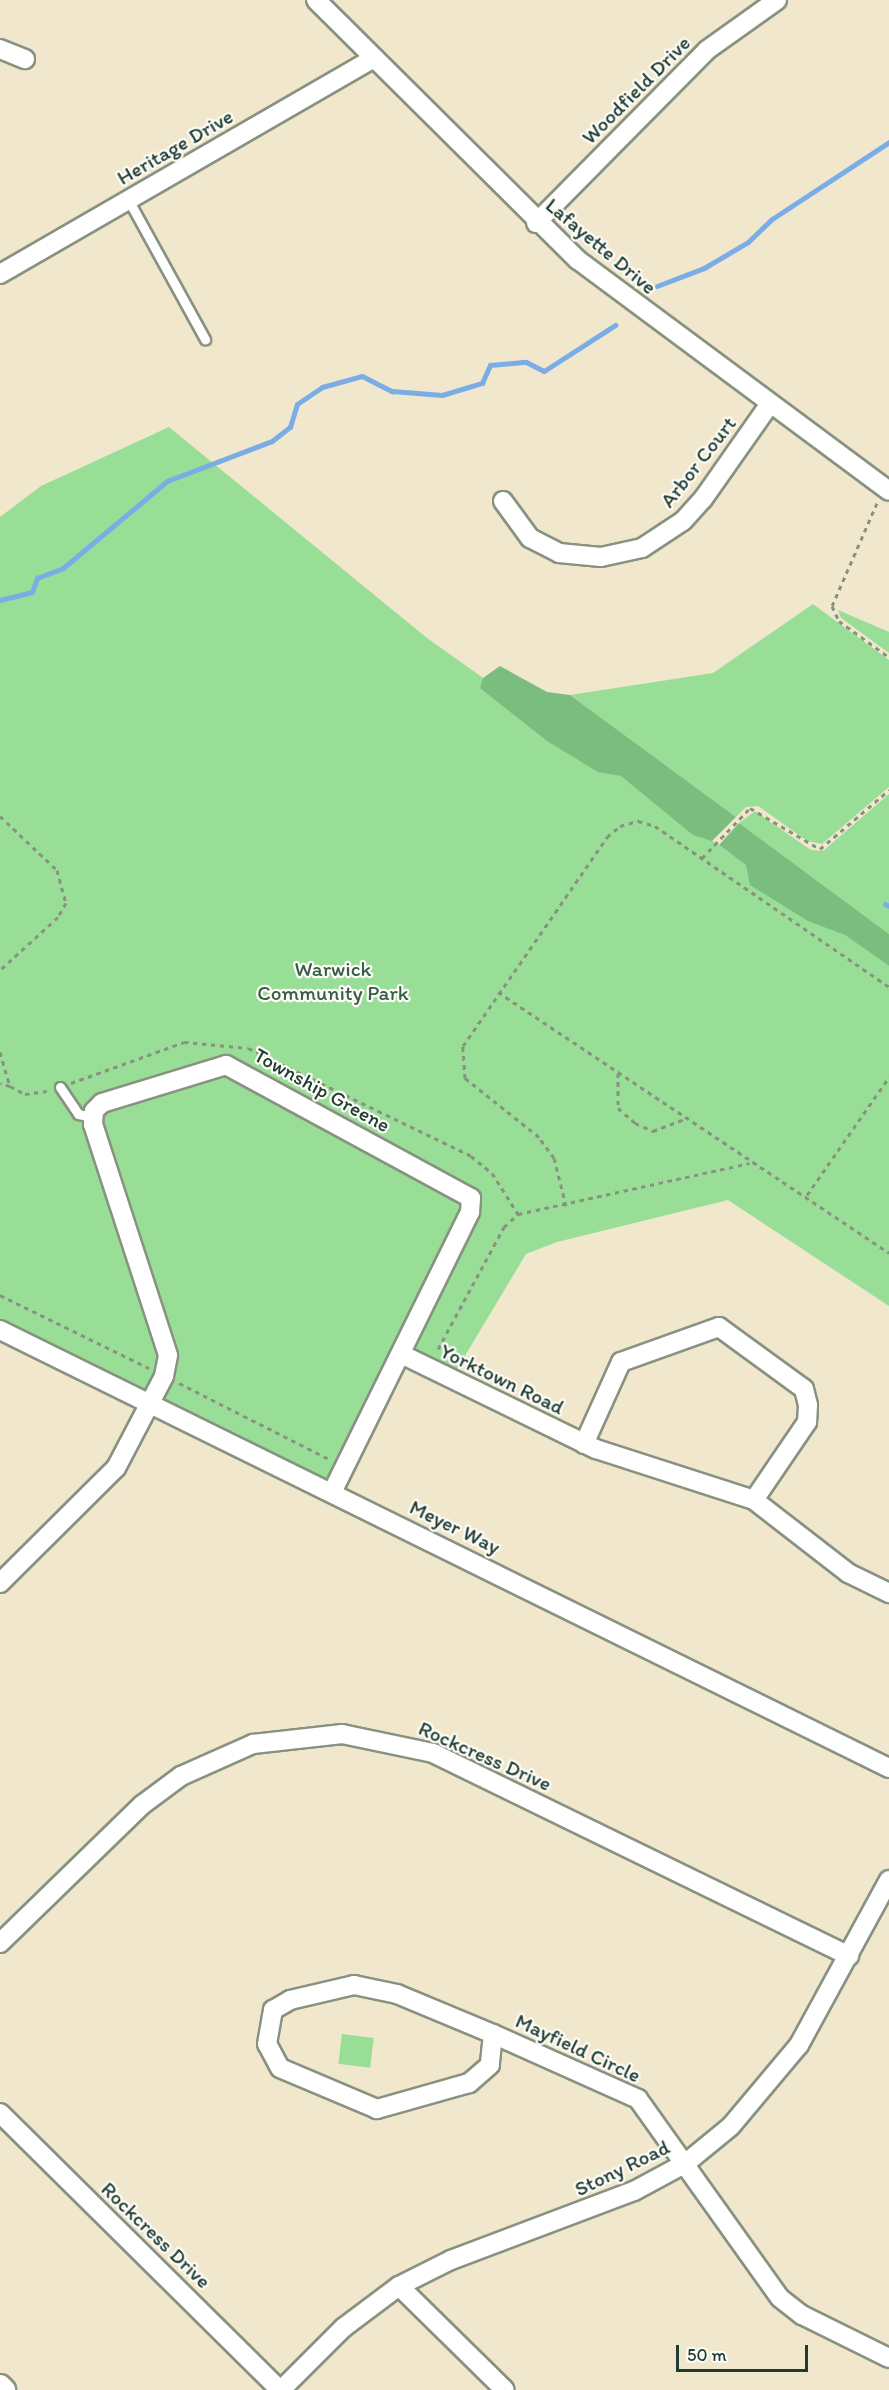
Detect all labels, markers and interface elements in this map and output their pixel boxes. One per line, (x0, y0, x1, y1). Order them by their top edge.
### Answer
street label: Woodfield Drive (576, 30, 696, 150)
street label: Heritage Drive (112, 104, 238, 190)
street label: Lafayette Drive (541, 192, 661, 300)
street label: Arbor Court (655, 412, 741, 512)
park label: Warwick Community Park (257, 956, 409, 1006)
street label: Township Greene (250, 1042, 394, 1138)
street label: Yorktown Road (436, 1338, 568, 1420)
street label: Meyer Way (406, 1494, 504, 1560)
street label: Rockcress Drive (415, 1715, 555, 1797)
street label: Mayfield Circle (511, 2008, 645, 2088)
street label: Stony Road (571, 2134, 673, 2202)
street label: Rockcress Drive (96, 2176, 216, 2294)
scale bar (679, 2333, 811, 2371)
text: 50 m (687, 2344, 727, 2366)

